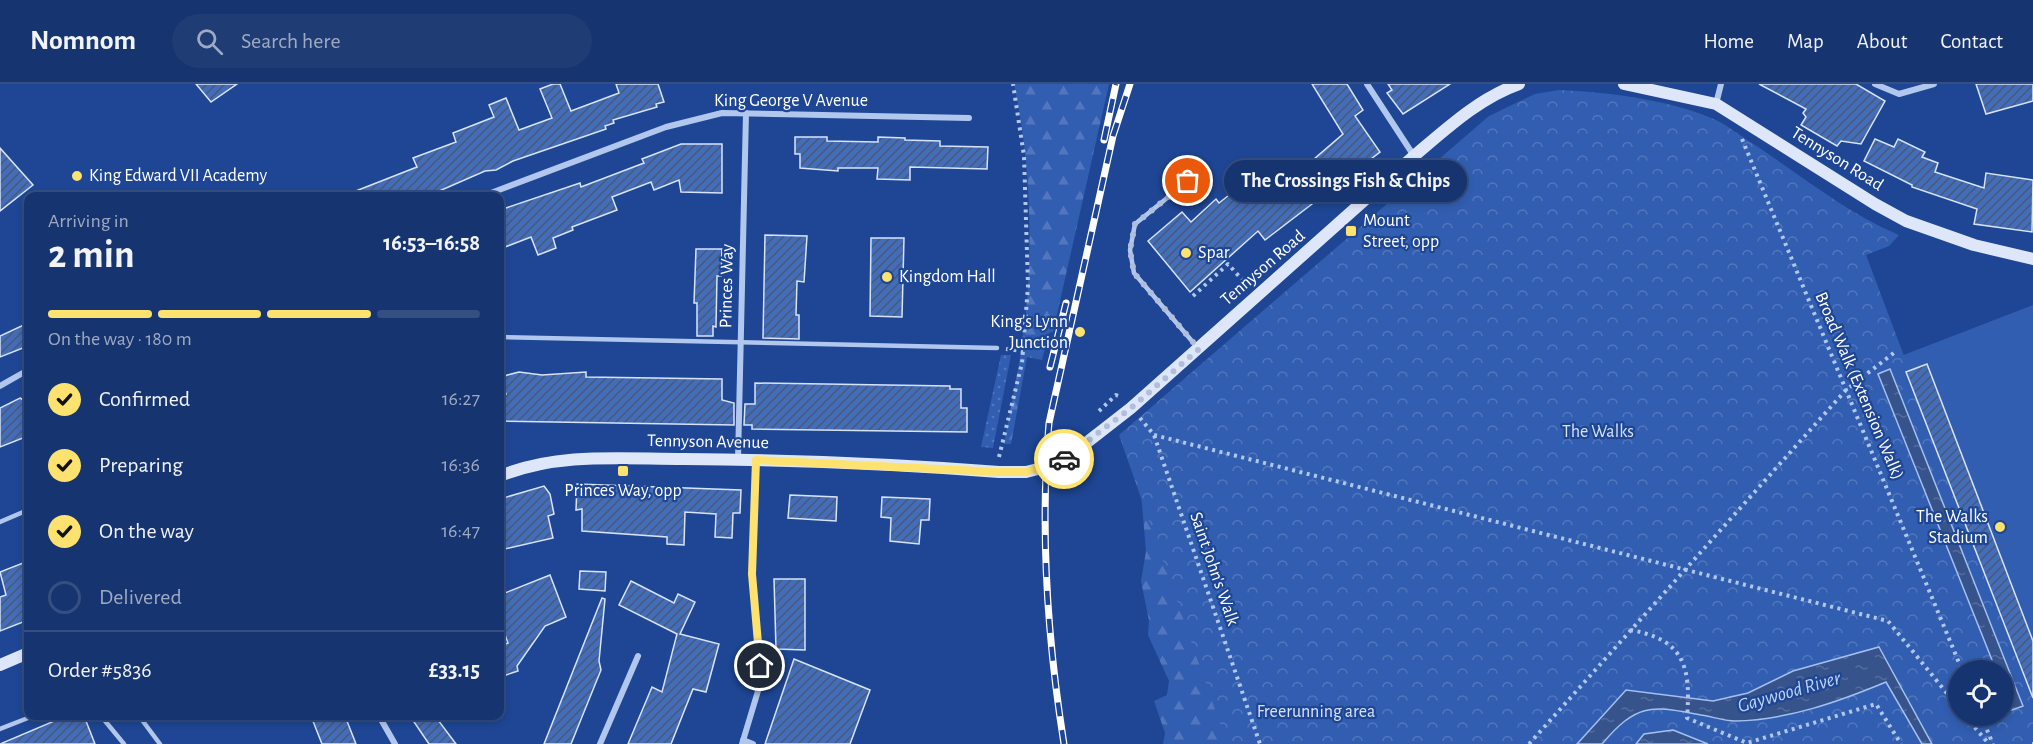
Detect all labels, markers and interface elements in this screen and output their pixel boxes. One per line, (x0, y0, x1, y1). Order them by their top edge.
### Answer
search box (172, 14, 592, 68)
icon: search (193, 25, 226, 58)
text: Nomnom (30, 27, 136, 55)
text: Search here (241, 30, 341, 52)
text: Home (1703, 31, 1754, 52)
text: Map (1787, 31, 1824, 52)
text: About (1857, 31, 1907, 52)
text: Contact (1940, 31, 2003, 52)
street label: King George V Avenue (714, 92, 868, 110)
street label: Tennyson Road (1788, 124, 1886, 194)
pin (1162, 155, 1213, 206)
callout: The Crossings Fish & Chips (1224, 160, 1467, 202)
icon: bag (1171, 164, 1204, 197)
place label: King Edward VII Academy (89, 167, 267, 185)
marker: King Edward VII Academy (70, 169, 84, 183)
text: The Crossings Fish & Chips (1241, 171, 1450, 191)
text: Arriving in (48, 211, 129, 231)
place label: Mount Street, opp (1363, 212, 1439, 251)
marker: Mount Street, opp (1344, 224, 1358, 238)
street label: Tennyson Road (1217, 227, 1309, 309)
text: 16:53–16:58 (383, 232, 480, 254)
text: 2 min (48, 236, 135, 275)
street label: Princes Way (717, 243, 737, 328)
place label: Spar (1198, 244, 1230, 262)
marker: Spar (1179, 246, 1193, 260)
place label: Kingdom Hall (899, 268, 996, 286)
marker: Kingdom Hall (880, 270, 894, 284)
street label: Broad Walk (Extension Walk) (1811, 289, 1907, 483)
place label: King's Lynn Junction (990, 313, 1068, 352)
marker: King's Lynn Junction (1073, 325, 1087, 339)
text: On the way · 180 m (48, 329, 192, 349)
icon: check (48, 383, 81, 416)
text: Confirmed (99, 388, 190, 410)
text: 16:27 (442, 389, 480, 409)
park label: The Walks (1562, 423, 1634, 441)
courier (1034, 429, 1094, 489)
street label: Tennyson Avenue (647, 432, 769, 452)
icon: car (1048, 443, 1081, 476)
icon: check (48, 449, 81, 482)
text: Preparing (99, 454, 183, 476)
text: 16:36 (442, 455, 480, 475)
marker: Princes Way, opp (616, 464, 630, 478)
place label: Princes Way, opp (564, 482, 682, 500)
place label: The Walks Stadium (1916, 508, 1988, 547)
street label: Saint John's Walk (1186, 510, 1242, 629)
icon: check (48, 515, 81, 548)
text: On the way (99, 520, 194, 542)
marker: The Walks Stadium (1993, 520, 2007, 534)
text: 16:47 (441, 521, 480, 541)
text: Delivered (99, 586, 182, 608)
pin (734, 640, 785, 691)
icon: home (743, 649, 776, 682)
text: Order #5836 (48, 659, 152, 681)
text: £33.15 (429, 659, 480, 681)
map controls (1948, 660, 2014, 726)
button: locate (1948, 660, 2014, 726)
water label: Gaywood River (1735, 668, 1843, 716)
park label: Freerunning area (1257, 703, 1375, 721)

